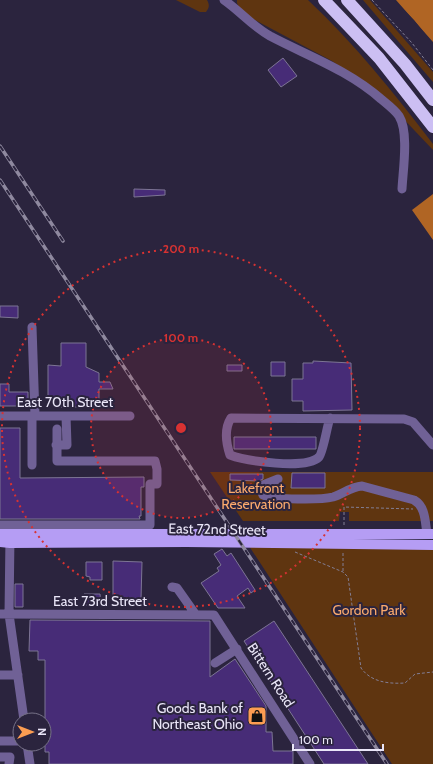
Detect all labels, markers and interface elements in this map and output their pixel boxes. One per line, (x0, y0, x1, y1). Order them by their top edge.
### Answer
text: 200 m (163, 241, 199, 256)
text: 100 m (164, 330, 198, 345)
street label: East 70th Street (17, 393, 113, 411)
centre of rings (174, 421, 188, 435)
park label: Lakefront Reservation (221, 479, 291, 513)
street label: East 72nd Street (168, 519, 266, 539)
street label: East 73rd Street (53, 592, 147, 610)
park label: Gordon Park (333, 601, 406, 619)
street label: Bittern Road (243, 639, 299, 711)
place label: Goods Bank of Northeast Ohio (152, 699, 243, 733)
shop icon: Goods Bank of Northeast Ohio (246, 705, 268, 727)
north arrow (12, 712, 52, 752)
scale bar (293, 726, 383, 752)
text: N (35, 728, 49, 736)
text: 100 m (299, 732, 333, 747)

